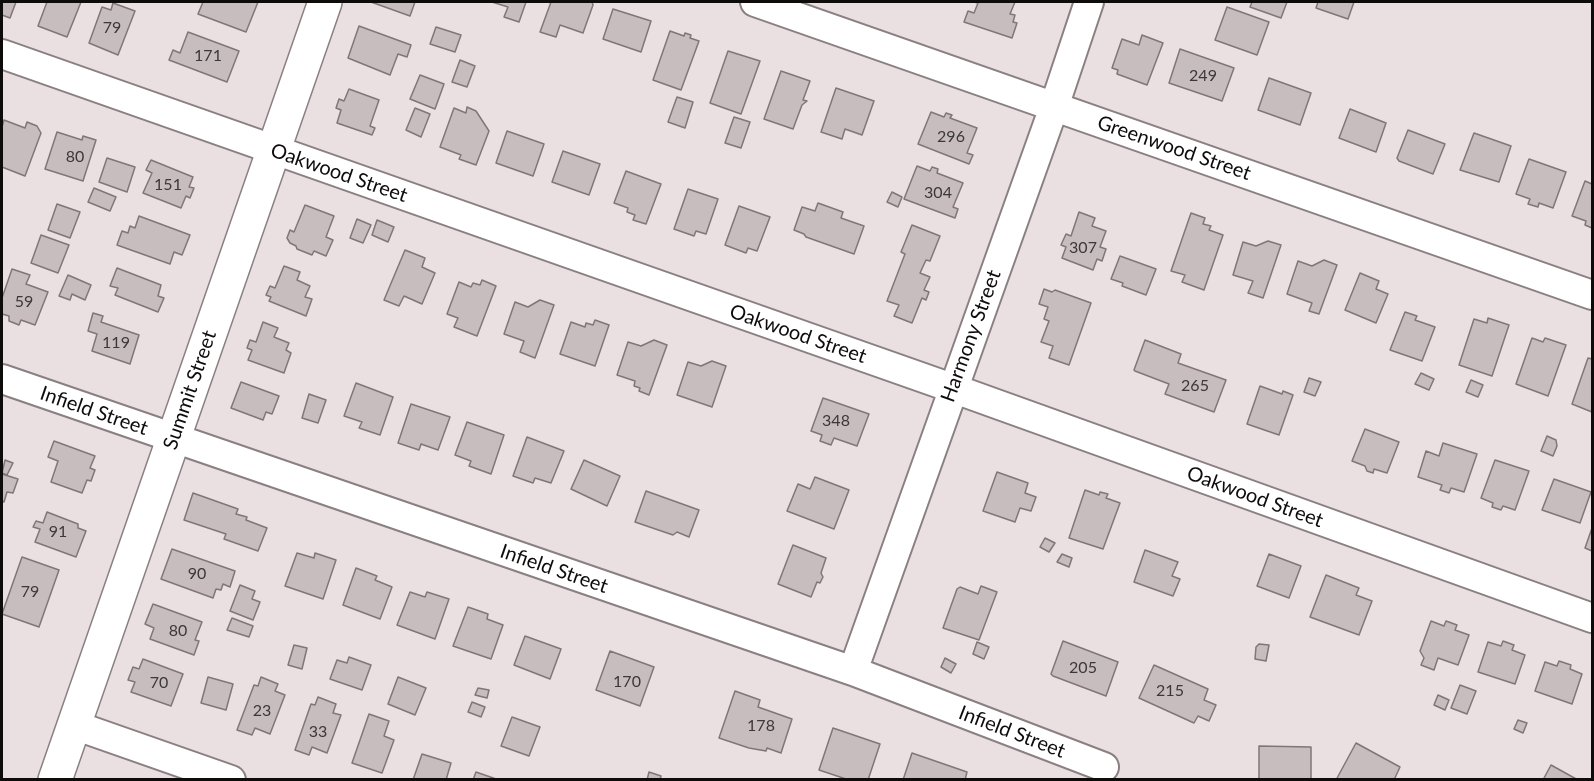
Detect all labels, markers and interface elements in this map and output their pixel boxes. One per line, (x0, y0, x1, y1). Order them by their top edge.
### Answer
house number: 79 (103, 18, 121, 38)
house number: 171 (194, 46, 222, 66)
house number: 249 (1189, 66, 1217, 86)
street label: Greenwood Street (1094, 110, 1254, 186)
house number: 296 (937, 127, 965, 147)
street label: Oakwood Street (267, 138, 411, 208)
house number: 80 (66, 147, 84, 167)
house number: 151 (154, 175, 182, 195)
house number: 304 (924, 183, 952, 203)
house number: 307 (1069, 238, 1097, 258)
street label: Harmony Street (936, 267, 1006, 405)
house number: 59 (15, 292, 33, 312)
street label: Oakwood Street (726, 299, 870, 369)
street label: Summit Street (158, 327, 222, 453)
house number: 119 (102, 333, 130, 353)
house number: 265 (1181, 376, 1209, 396)
street label: Infield Street (37, 381, 151, 441)
house number: 348 (822, 411, 850, 431)
street label: Oakwood Street (1184, 461, 1326, 533)
house number: 91 (49, 522, 67, 542)
street label: Infield Street (497, 539, 611, 599)
house number: 90 (188, 564, 206, 584)
house number: 79 (21, 582, 39, 602)
house number: 80 (169, 621, 187, 641)
house number: 205 (1069, 658, 1097, 678)
house number: 170 (613, 672, 641, 692)
house number: 70 (150, 673, 168, 693)
house number: 215 (1156, 681, 1184, 701)
house number: 23 (253, 701, 271, 721)
street label: Infield Street (955, 701, 1069, 763)
house number: 178 (747, 716, 775, 736)
house number: 33 (309, 722, 327, 742)

